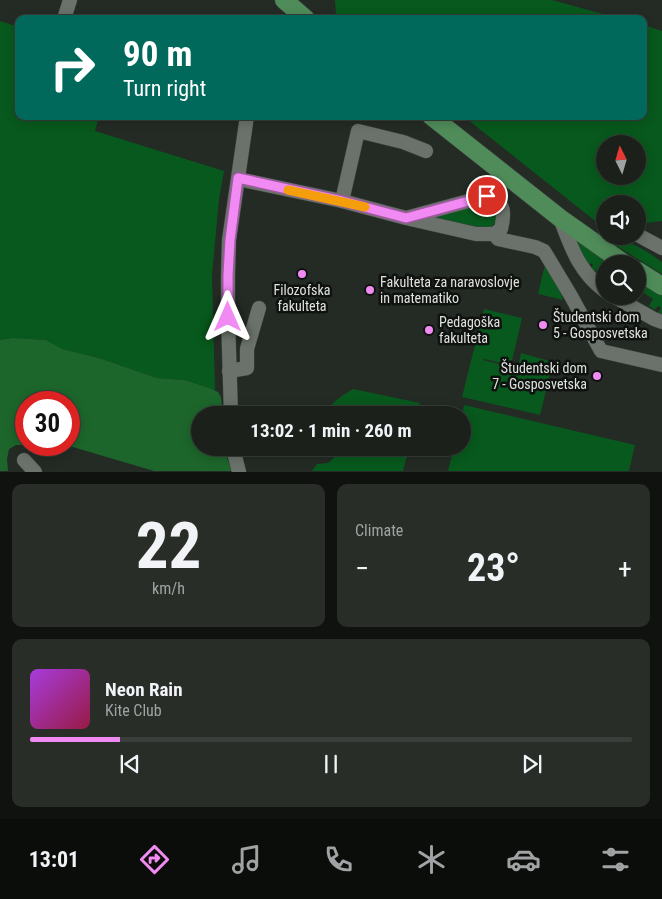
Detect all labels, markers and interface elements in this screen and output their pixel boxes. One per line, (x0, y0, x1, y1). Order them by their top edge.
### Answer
text: 90 m (123, 34, 192, 75)
icon: right (40, 35, 105, 100)
text: Turn right (123, 76, 206, 101)
north arrow (596, 135, 646, 185)
map controls (596, 135, 646, 305)
pin (466, 175, 508, 217)
icon: arrive (473, 182, 501, 210)
button: sound (596, 195, 646, 245)
button: search (596, 255, 646, 305)
marker: Filozofska fakulteta (296, 268, 308, 280)
place label: Fakulteta za naravoslovje in matematiko (380, 274, 520, 306)
place label: Filozofska fakulteta (274, 282, 330, 314)
marker: Fakulteta za naravoslovje in matematiko (364, 284, 376, 296)
position arrow (201, 290, 253, 342)
place label: Študentski dom 5 - Gosposvetska (553, 308, 648, 341)
place label: Pedagoška fakulteta (439, 314, 500, 346)
marker: Študentski dom 5 - Gosposvetska (537, 319, 549, 331)
marker: Pedagoška fakulteta (423, 324, 435, 336)
place label: Študentski dom 7 - Gosposvetska (492, 359, 587, 392)
marker: Študentski dom 7 - Gosposvetska (591, 370, 603, 382)
speed limit sign: 30 (15, 391, 80, 456)
text: 13:02 · 1 min · 260 m (250, 419, 412, 442)
text: 22 (136, 508, 201, 584)
text: Climate (355, 521, 403, 540)
text: 23° (467, 546, 520, 590)
text: − (355, 552, 369, 585)
text: + (618, 552, 632, 585)
text: km/h (152, 579, 185, 598)
text: Neon Rain (105, 678, 183, 701)
text: Kite Club (105, 701, 162, 720)
icon: previous (116, 750, 144, 778)
icon: pause (317, 750, 345, 778)
icon: next (518, 750, 546, 778)
icon: directions (137, 842, 172, 877)
icon: music (229, 842, 264, 877)
icon: phone (321, 842, 356, 877)
icon: climate (414, 842, 449, 877)
icon: car (506, 842, 541, 877)
icon: filters (598, 842, 633, 877)
text: 13:01 (29, 847, 79, 872)

